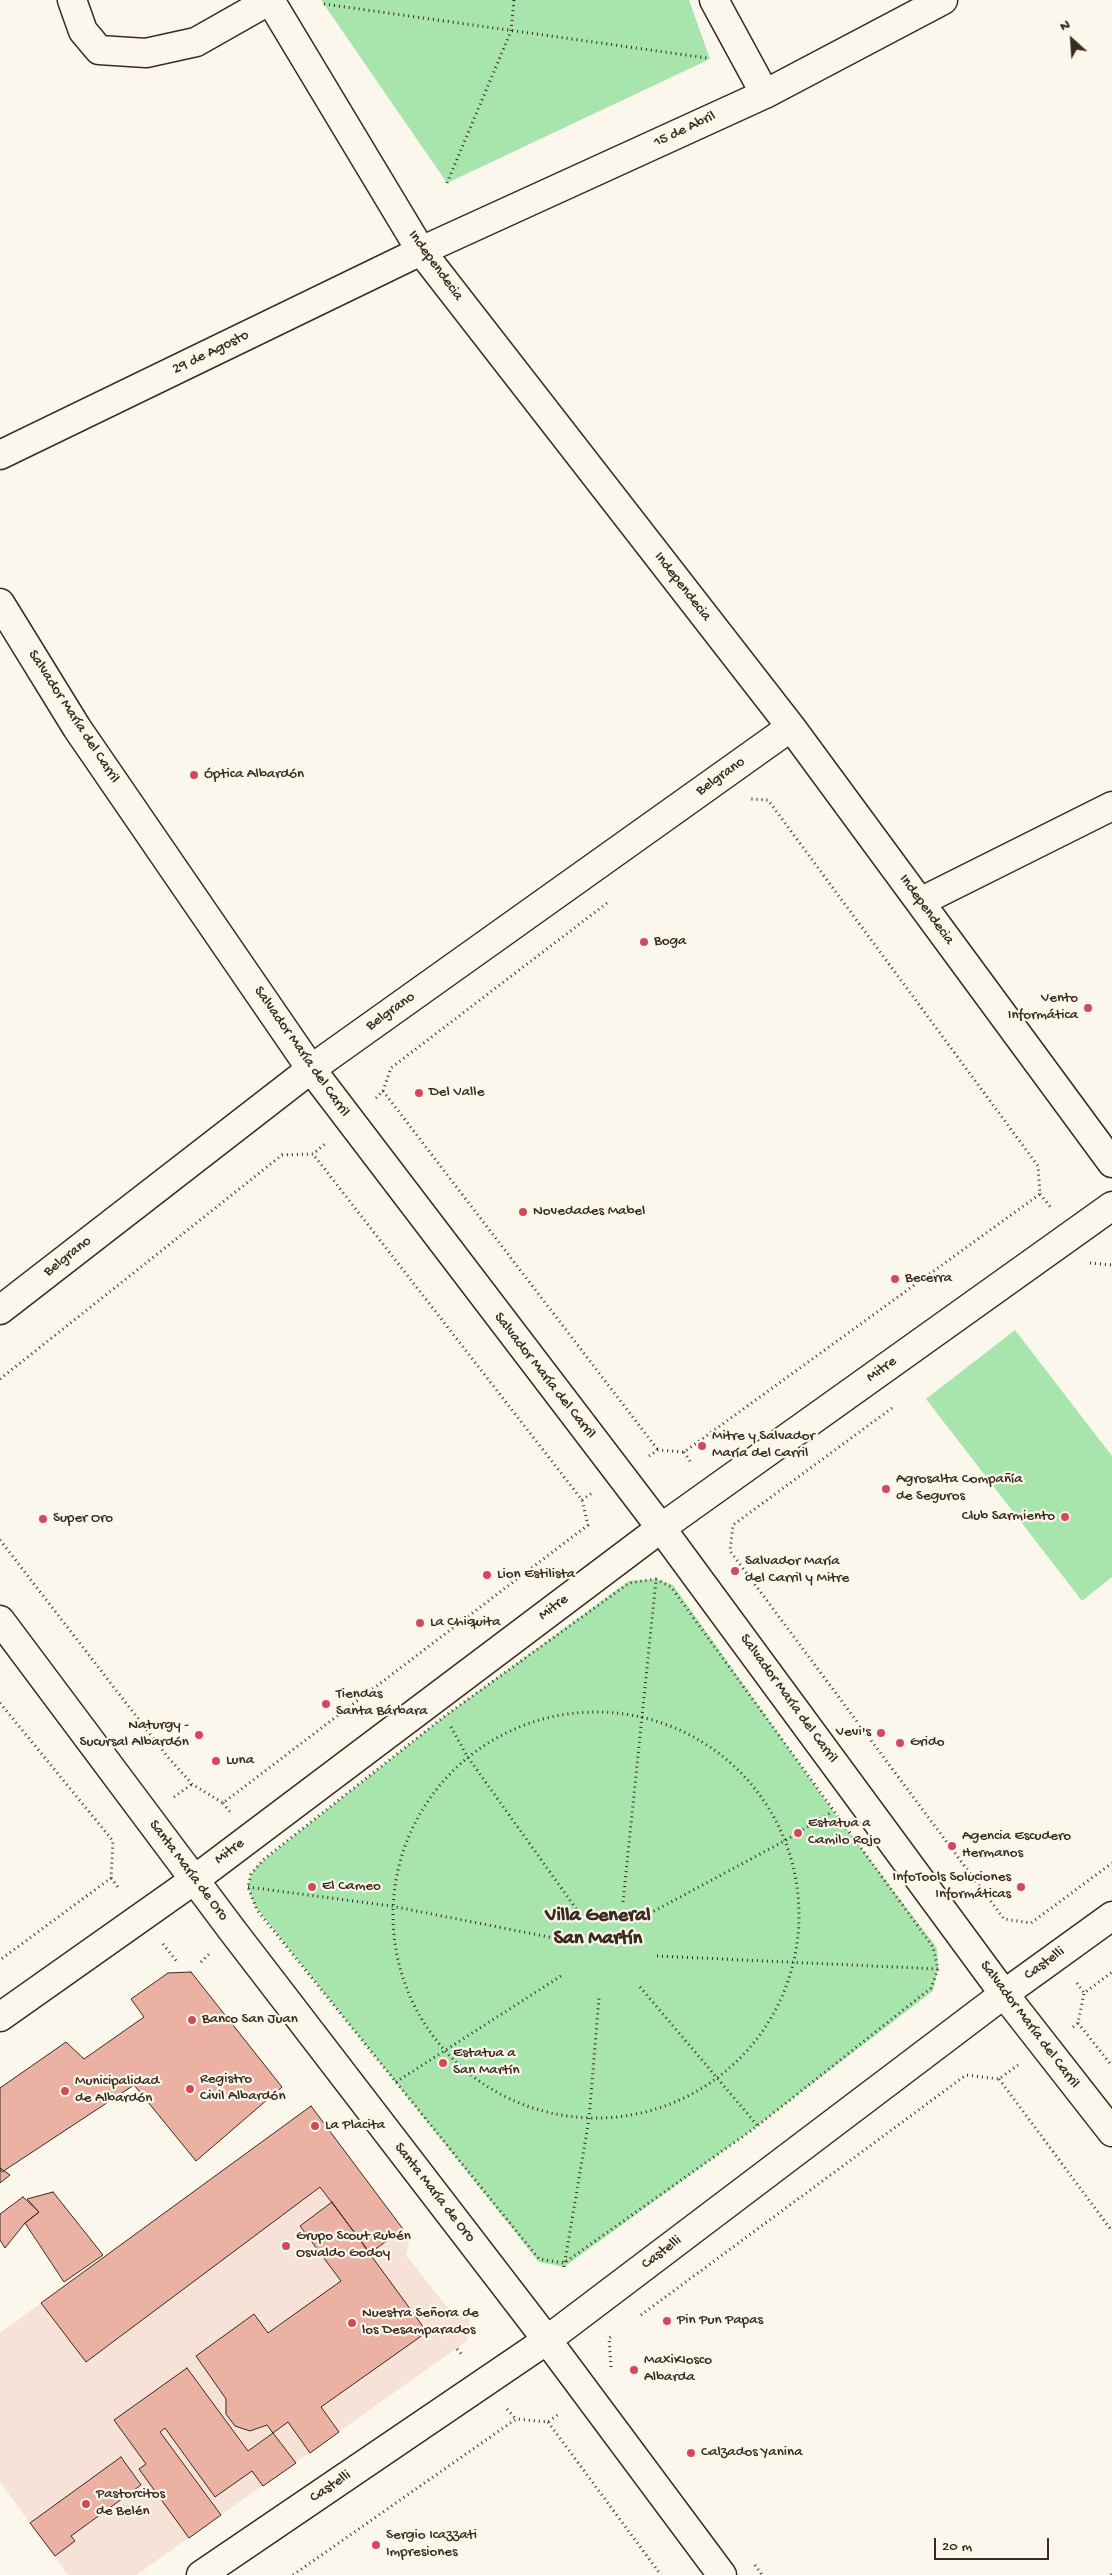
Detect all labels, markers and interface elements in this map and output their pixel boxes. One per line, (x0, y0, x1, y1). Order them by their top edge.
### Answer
north arrow (1047, 15, 1097, 65)
text: N (1057, 16, 1073, 36)
street label: 15 de Abril (651, 108, 719, 152)
street label: Independecia (403, 227, 467, 305)
street label: 29 de Agosto (170, 327, 252, 379)
street label: Independecia (649, 549, 715, 625)
street label: Salvador María del Carril (23, 647, 123, 787)
street label: Belgrano (693, 754, 749, 800)
place label: Óptica Albardón (204, 766, 304, 784)
marker: Óptica Albardón (188, 769, 200, 781)
street label: Independecia (894, 871, 958, 949)
place label: Boga (654, 933, 686, 951)
marker: Boga (638, 936, 650, 948)
street label: Salvador María del Carril (249, 983, 353, 1121)
street label: Belgrano (363, 989, 419, 1035)
place label: Vento Informática (1008, 990, 1078, 1025)
marker: Vento Informática (1082, 1002, 1094, 1014)
place label: Del Valle (429, 1084, 484, 1102)
marker: Del Valle (413, 1087, 425, 1099)
place label: Novedades Mabel (533, 1203, 645, 1221)
marker: Novedades Mabel (517, 1206, 529, 1218)
street label: Belgrano (40, 1233, 96, 1281)
place label: Becerra (905, 1270, 952, 1288)
marker: Becerra (889, 1273, 901, 1285)
street label: Salvador María del Carril (489, 1309, 599, 1443)
street label: Mitre (863, 1353, 901, 1387)
place label: Mitre y Salvador María del Carril (712, 1428, 815, 1463)
marker: Mitre y Salvador María del Carril (696, 1440, 708, 1452)
place label: Agrosalta Compañía de Seguros (896, 1471, 1023, 1506)
marker: Agrosalta Compañía de Seguros (880, 1483, 892, 1495)
place label: Club Sarmiento (962, 1508, 1055, 1526)
place label: Super Oro (53, 1510, 113, 1528)
marker: Club Sarmiento (1059, 1511, 1071, 1523)
marker: Super Oro (37, 1513, 49, 1525)
place label: Salvador María del Carril y Mitre (745, 1553, 849, 1588)
marker: Salvador María del Carril y Mitre (729, 1565, 741, 1577)
place label: Lion Estilista (497, 1566, 575, 1584)
marker: Lion Estilista (481, 1569, 493, 1581)
street label: Mitre (535, 1591, 573, 1625)
place label: La Chiquita (430, 1614, 501, 1632)
marker: La Chiquita (414, 1617, 426, 1629)
street label: Salvador María del Carril (735, 1631, 841, 1767)
place label: Tiendas Santa Bárbara (336, 1686, 428, 1721)
marker: Tiendas Santa Bárbara (320, 1698, 332, 1710)
place label: Naturgy - Sucursal Albardón (79, 1717, 189, 1752)
place label: Vevi's (836, 1724, 871, 1742)
marker: Vevi's (875, 1727, 887, 1739)
marker: Naturgy - Sucursal Albardón (193, 1729, 205, 1741)
place label: Grido (910, 1734, 945, 1752)
marker: Grido (894, 1737, 906, 1749)
place label: Luna (226, 1752, 254, 1770)
marker: Luna (210, 1755, 222, 1767)
place label: Estatua a Camilo Rojo (808, 1815, 881, 1850)
street label: Santa María de Oro (144, 1817, 232, 1925)
marker: Estatua a Camilo Rojo (792, 1827, 804, 1839)
place label: Agencia Escudero Hermanos (962, 1828, 1071, 1863)
street label: Mitre (211, 1835, 249, 1869)
marker: Agencia Escudero Hermanos (946, 1840, 958, 1852)
place label: InfoTools Soluciones Informáticas (893, 1869, 1011, 1904)
place label: El Cameo (322, 1878, 381, 1896)
marker: El Cameo (306, 1881, 318, 1893)
marker: InfoTools Soluciones Informáticas (1015, 1881, 1027, 1893)
district label: Villa General San Martín (545, 1905, 651, 1952)
street label: Castelli (1021, 1943, 1069, 1985)
street label: Salvador María del Carril (975, 1958, 1083, 2092)
place label: Banco San Juan (202, 2011, 298, 2029)
marker: Banco San Juan (186, 2014, 198, 2026)
place label: Estatua a San Martín (453, 2045, 520, 2080)
marker: Estatua a San Martín (437, 2057, 449, 2069)
place label: Registro Civil Albardón (200, 2071, 286, 2106)
place label: Municipalidad de Albardón (75, 2073, 159, 2108)
marker: Registro Civil Albardón (184, 2083, 196, 2095)
marker: Municipalidad de Albardón (59, 2085, 71, 2097)
place label: La Placita (325, 2117, 385, 2135)
marker: La Placita (309, 2120, 321, 2132)
street label: Santa María de Oro (389, 2139, 479, 2247)
place label: Grupo Scout Rubén Osvaldo Godoy (296, 2228, 411, 2263)
street label: Castelli (638, 2232, 686, 2274)
marker: Grupo Scout Rubén Osvaldo Godoy (280, 2240, 292, 2252)
place label: Nuestra Señora de los Desamparados (362, 2305, 479, 2340)
place label: Pin Pun Papas (677, 2312, 763, 2330)
marker: Pin Pun Papas (661, 2315, 673, 2327)
marker: Nuestra Señora de los Desamparados (346, 2317, 358, 2329)
place label: MaxiKIosco Albarda (644, 2352, 712, 2387)
marker: MaxiKIosco Albarda (628, 2364, 640, 2376)
place label: Calzados Yanina (701, 2444, 802, 2462)
marker: Calzados Yanina (685, 2447, 697, 2459)
street label: Castelli (307, 2467, 355, 2507)
place label: Pastorcitos de Belén (96, 2486, 165, 2521)
marker: Pastorcitos de Belén (80, 2498, 92, 2510)
place label: Sergio Icazzati Impresiones (386, 2527, 477, 2562)
scale bar (937, 2528, 1052, 2560)
text: 20 m (942, 2538, 972, 2556)
marker: Sergio Icazzati Impresiones (370, 2539, 382, 2551)

